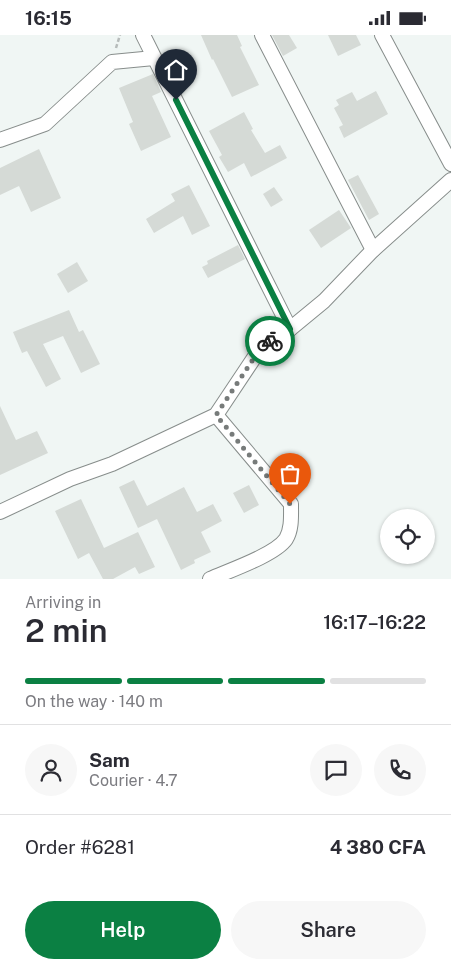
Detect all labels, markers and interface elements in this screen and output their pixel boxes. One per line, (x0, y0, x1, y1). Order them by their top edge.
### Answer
text: 16:15 (25, 7, 72, 29)
pin (155, 49, 197, 100)
icon: home (162, 56, 190, 84)
courier (245, 316, 295, 366)
icon: bike (256, 327, 284, 355)
pin (269, 453, 311, 504)
icon: bag (276, 460, 304, 488)
map controls (380, 509, 435, 564)
button: locate (380, 509, 435, 564)
text: Arriving in (25, 593, 101, 612)
text: 16:17–16:22 (323, 611, 426, 633)
text: 2 min (25, 612, 108, 649)
text: On the way · 140 m (25, 692, 163, 711)
button: person (25, 744, 77, 796)
button: chat (310, 744, 362, 796)
button: phone (374, 744, 426, 796)
text: Sam (89, 749, 130, 771)
text: Courier · 4.7 (89, 771, 178, 790)
text: Order #6281 (25, 836, 135, 858)
text: 4 380 CFA (330, 836, 426, 858)
button: Help (25, 901, 221, 959)
button: Share (231, 901, 426, 959)

